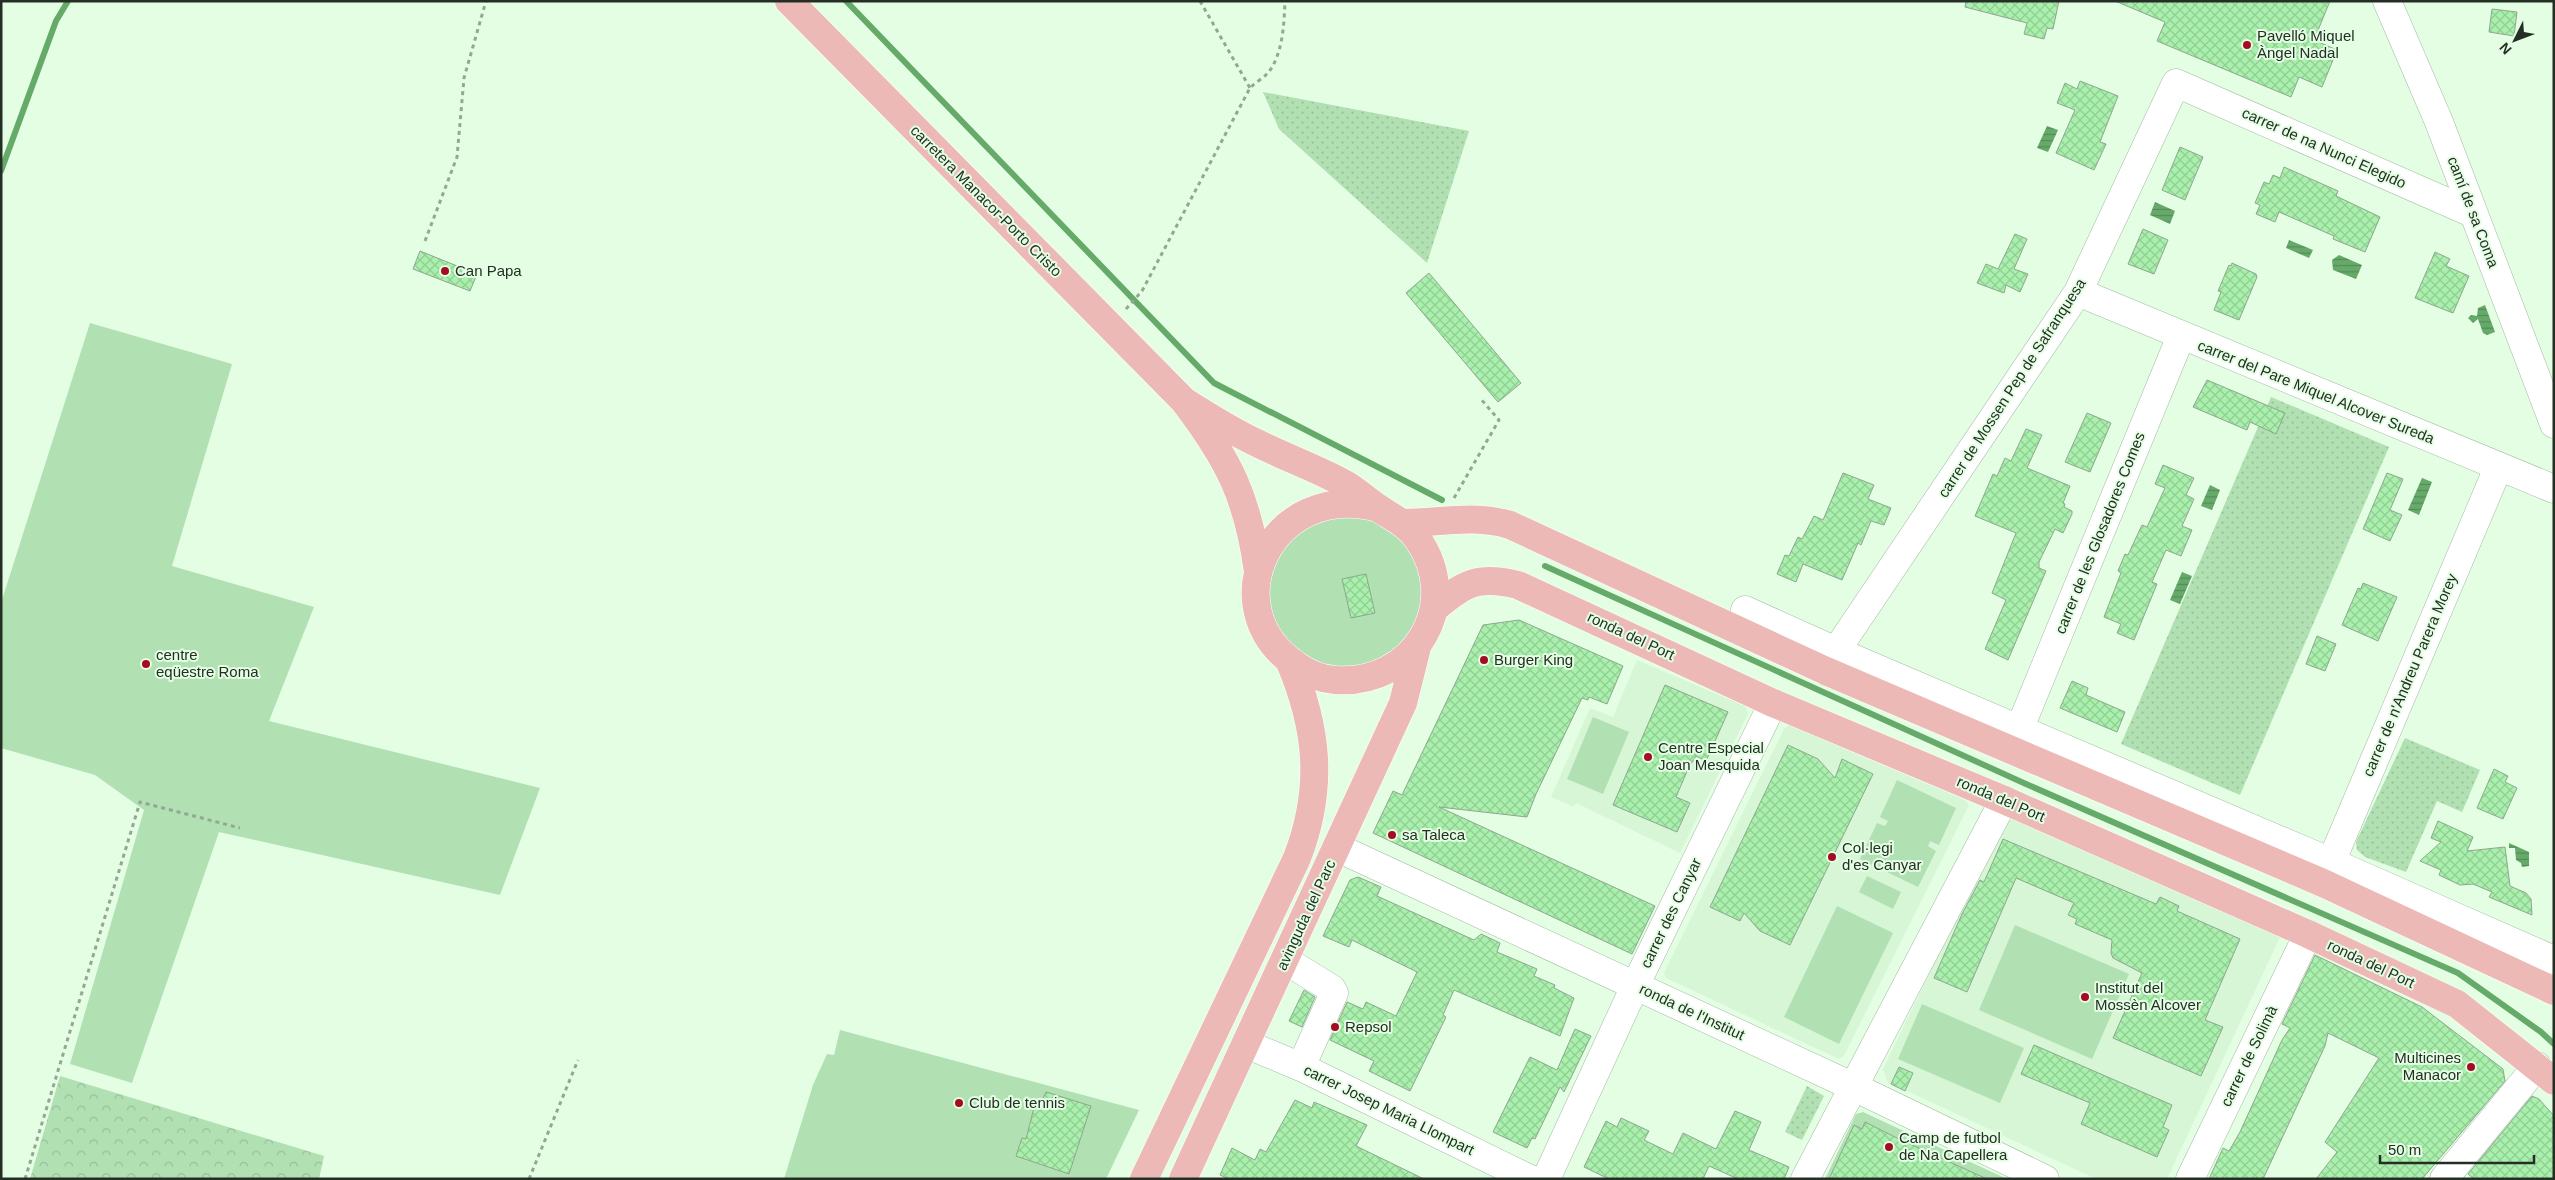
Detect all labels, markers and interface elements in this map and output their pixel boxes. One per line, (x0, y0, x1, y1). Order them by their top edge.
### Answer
north arrow (2490, 15, 2540, 65)
place label: Pavelló Miquel Àngel Nadal (2257, 27, 2355, 61)
marker: Pavelló Miquel Àngel Nadal (2241, 39, 2253, 51)
text: N (2496, 40, 2515, 58)
street label: carrer de na Nunci Elegido (2240, 104, 2409, 191)
street label: carretera Manacor-Porto Cristo (907, 122, 1065, 280)
street label: camí de sa Coma (2444, 154, 2503, 270)
place label: Can Papa (455, 262, 522, 279)
marker: Can Papa (439, 265, 451, 277)
street label: carrer de Mossen Pep de Safranquesa (1934, 275, 2089, 500)
street label: carrer del Pare Miquel Alcover Sureda (2195, 336, 2437, 447)
street label: carrer de les Glosadores Comes (2051, 430, 2148, 636)
street label: carrer de n'Andreu Parera Morey (2359, 570, 2460, 779)
street label: ronda del Port (1585, 608, 1678, 664)
place label: centre eqüestre Roma (156, 646, 259, 680)
place label: Burger King (1494, 651, 1573, 668)
marker: Burger King (1478, 654, 1490, 666)
marker: centre eqüestre Roma (140, 658, 152, 670)
place label: Centre Especial Joan Mesquida (1658, 739, 1764, 773)
marker: Centre Especial Joan Mesquida (1642, 751, 1654, 763)
street label: ronda del Port (1955, 772, 2049, 825)
place label: sa Taleca (1402, 826, 1466, 843)
marker: sa Taleca (1386, 829, 1398, 841)
place label: Col·legi d'es Canyar (1842, 839, 1922, 873)
marker: Col·legi d'es Canyar (1826, 851, 1838, 863)
street label: carrer des Canyar (1637, 855, 1705, 970)
street label: avinguda del Parc (1272, 856, 1339, 973)
street label: ronda del Port (2325, 936, 2418, 992)
place label: Institut del Mossèn Alcover (2095, 979, 2201, 1013)
street label: ronda de l'Institut (1637, 980, 1748, 1044)
marker: Institut del Mossèn Alcover (2079, 991, 2091, 1003)
street label: carrer de Solimà (2217, 1002, 2281, 1109)
place label: Repsol (1345, 1018, 1392, 1035)
marker: Repsol (1329, 1021, 1341, 1033)
place label: Multicines Manacor (2394, 1049, 2461, 1083)
street label: carrer Josep Maria Llompart (1301, 1061, 1478, 1159)
marker: Multicines Manacor (2465, 1061, 2477, 1073)
place label: Club de tennis (969, 1094, 1065, 1111)
marker: Club de tennis (953, 1097, 965, 1109)
place label: Camp de futbol de Na Capellera (1899, 1129, 2008, 1163)
scale bar (2380, 1132, 2534, 1164)
marker: Camp de futbol de Na Capellera (1883, 1141, 1895, 1153)
text: 50 m (2388, 1141, 2421, 1158)

